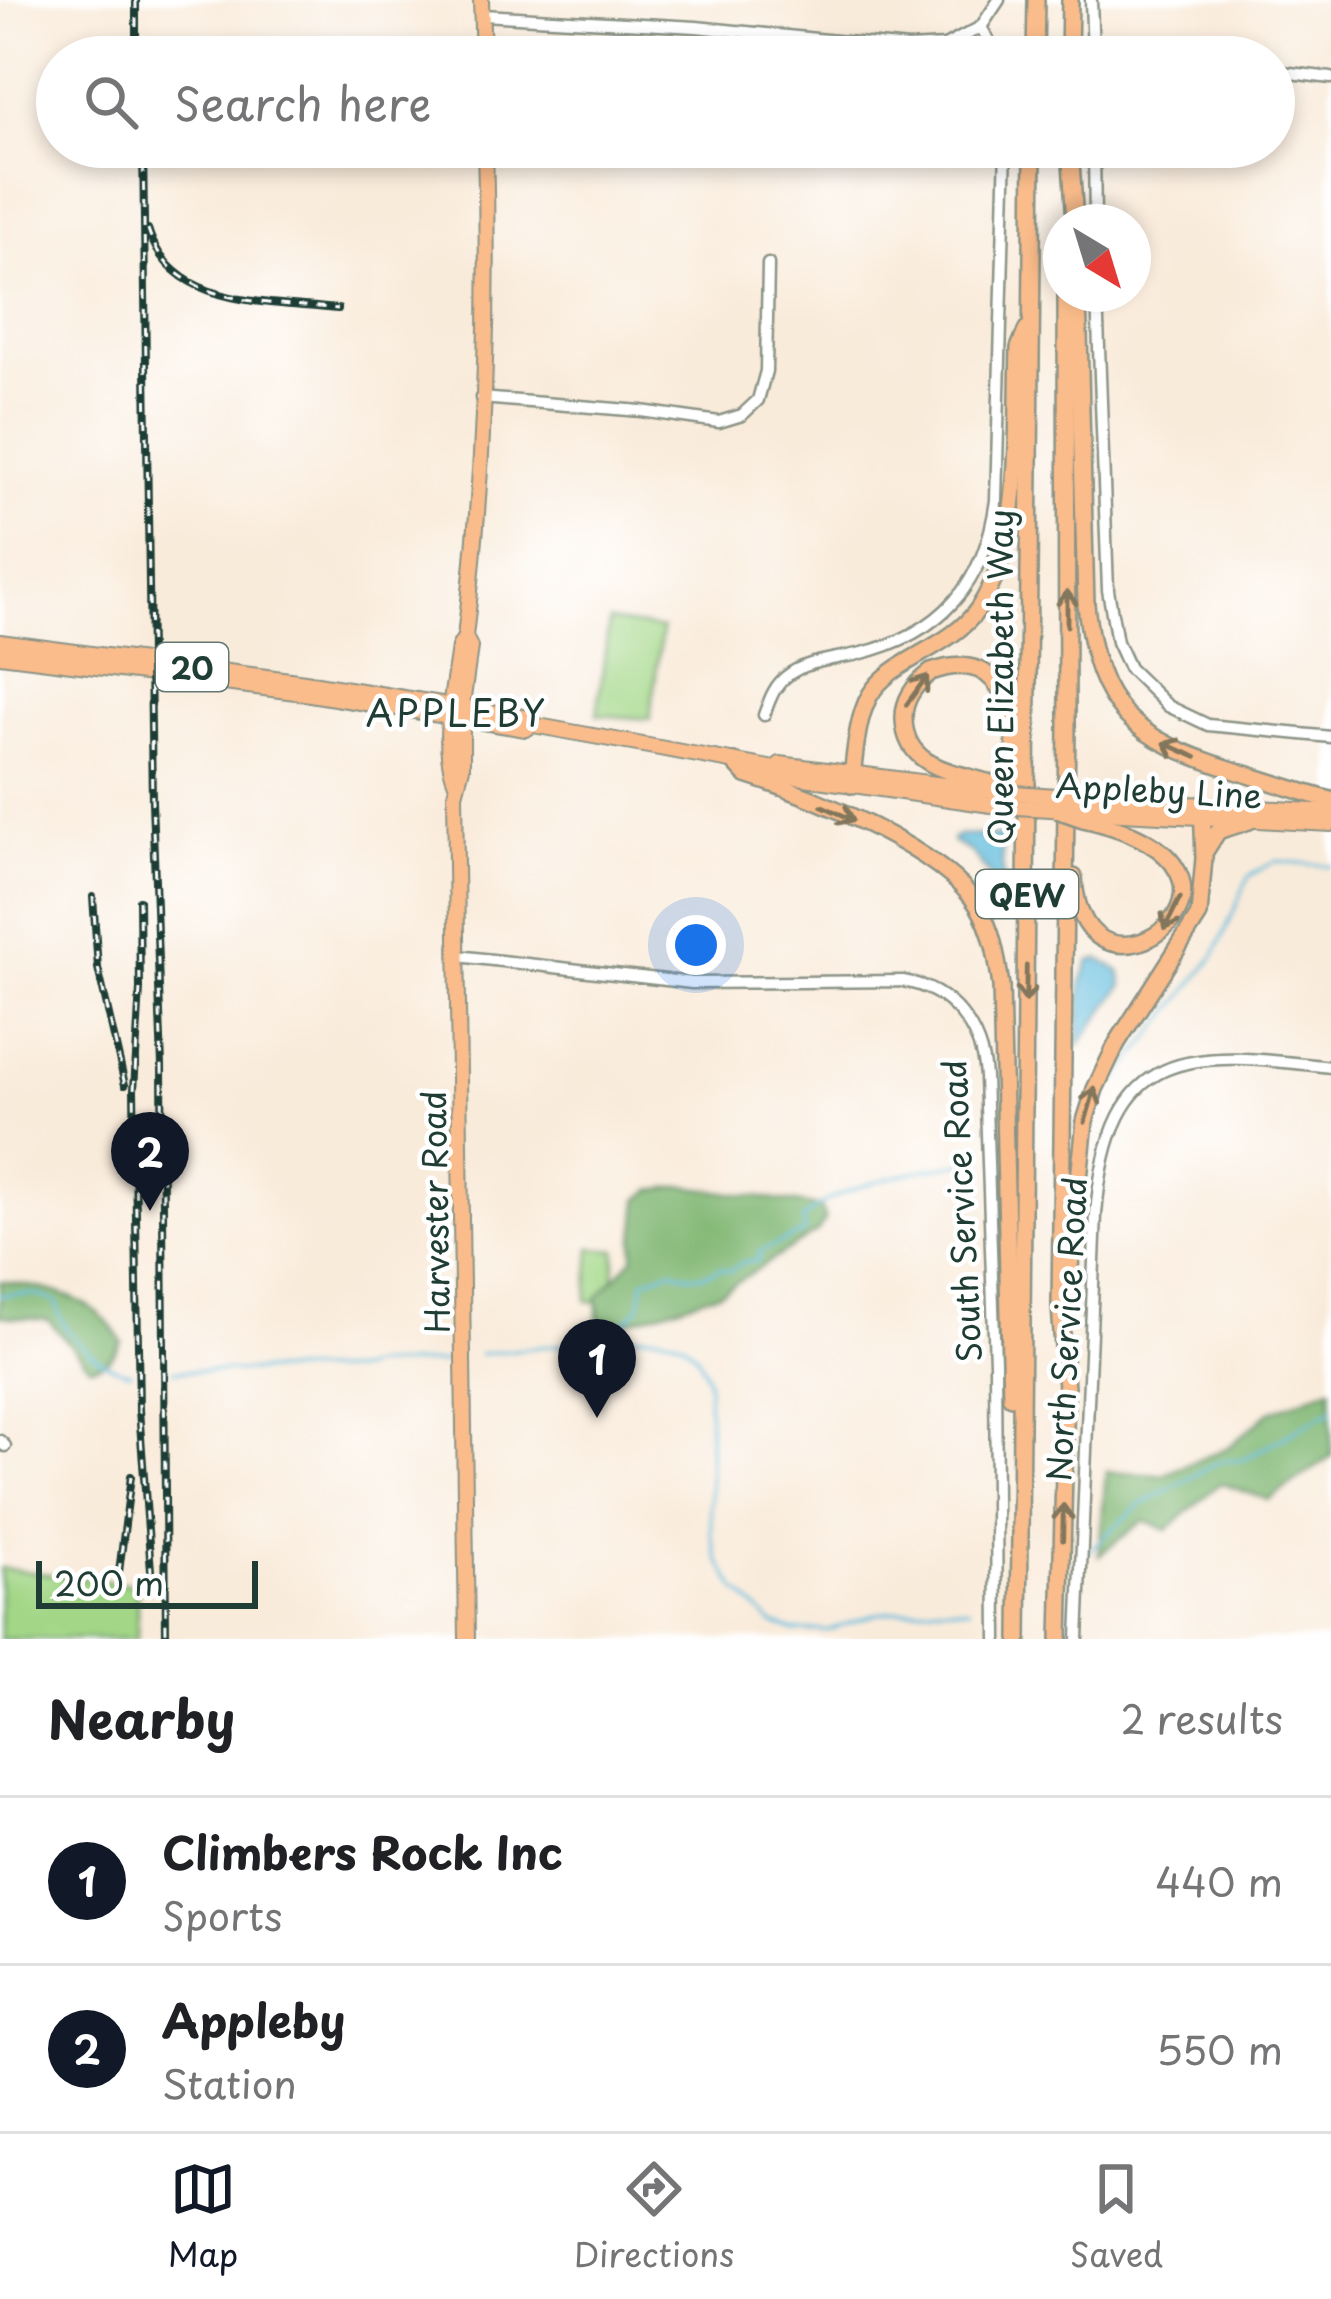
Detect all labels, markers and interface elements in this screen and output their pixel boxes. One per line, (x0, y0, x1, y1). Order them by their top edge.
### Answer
search box (36, 36, 1295, 168)
text: Search here (174, 68, 431, 136)
icon: search (78, 69, 144, 135)
north arrow (1043, 204, 1151, 312)
street label: Queen Elizabeth Way (974, 509, 1024, 845)
one-way arrow (1055, 589, 1078, 628)
road number: 20 (156, 643, 228, 691)
one-way arrow (904, 674, 929, 706)
district label: APPLEBY (366, 685, 548, 739)
one-way arrow (1163, 738, 1199, 760)
street label: Appleby Line (1054, 759, 1264, 819)
one-way arrow (819, 803, 855, 825)
road number: QEW (976, 870, 1078, 918)
one-way arrow (1160, 896, 1183, 932)
your location (666, 915, 726, 975)
one-way arrow (1015, 964, 1037, 1003)
street label: South Service Road (927, 1058, 993, 1364)
one-way arrow (1081, 1087, 1103, 1125)
street label: Harvester Road (407, 1090, 461, 1334)
pin: 2 (111, 1112, 189, 1211)
street label: North Service Road (1032, 1176, 1098, 1482)
pin: 1 (558, 1319, 636, 1418)
one-way arrow (1051, 1503, 1074, 1542)
scale bar (36, 1555, 258, 1608)
text: 200 m (54, 1557, 164, 1607)
text: Nearby (48, 1679, 235, 1756)
text: 2 results (1121, 1688, 1283, 1747)
text: Climbers Rock Inc (162, 1817, 563, 1885)
text: 1 (78, 1851, 96, 1910)
text: 440 m (1155, 1851, 1283, 1910)
text: Sports (162, 1885, 282, 1944)
text: Appleby (162, 1985, 346, 2053)
text: 2 (73, 2019, 101, 2078)
text: 550 m (1156, 2019, 1283, 2078)
text: Station (162, 2053, 297, 2112)
tab: Map (168, 2156, 238, 2278)
tab: Directions (574, 2156, 734, 2278)
tab: Saved (1070, 2156, 1163, 2278)

